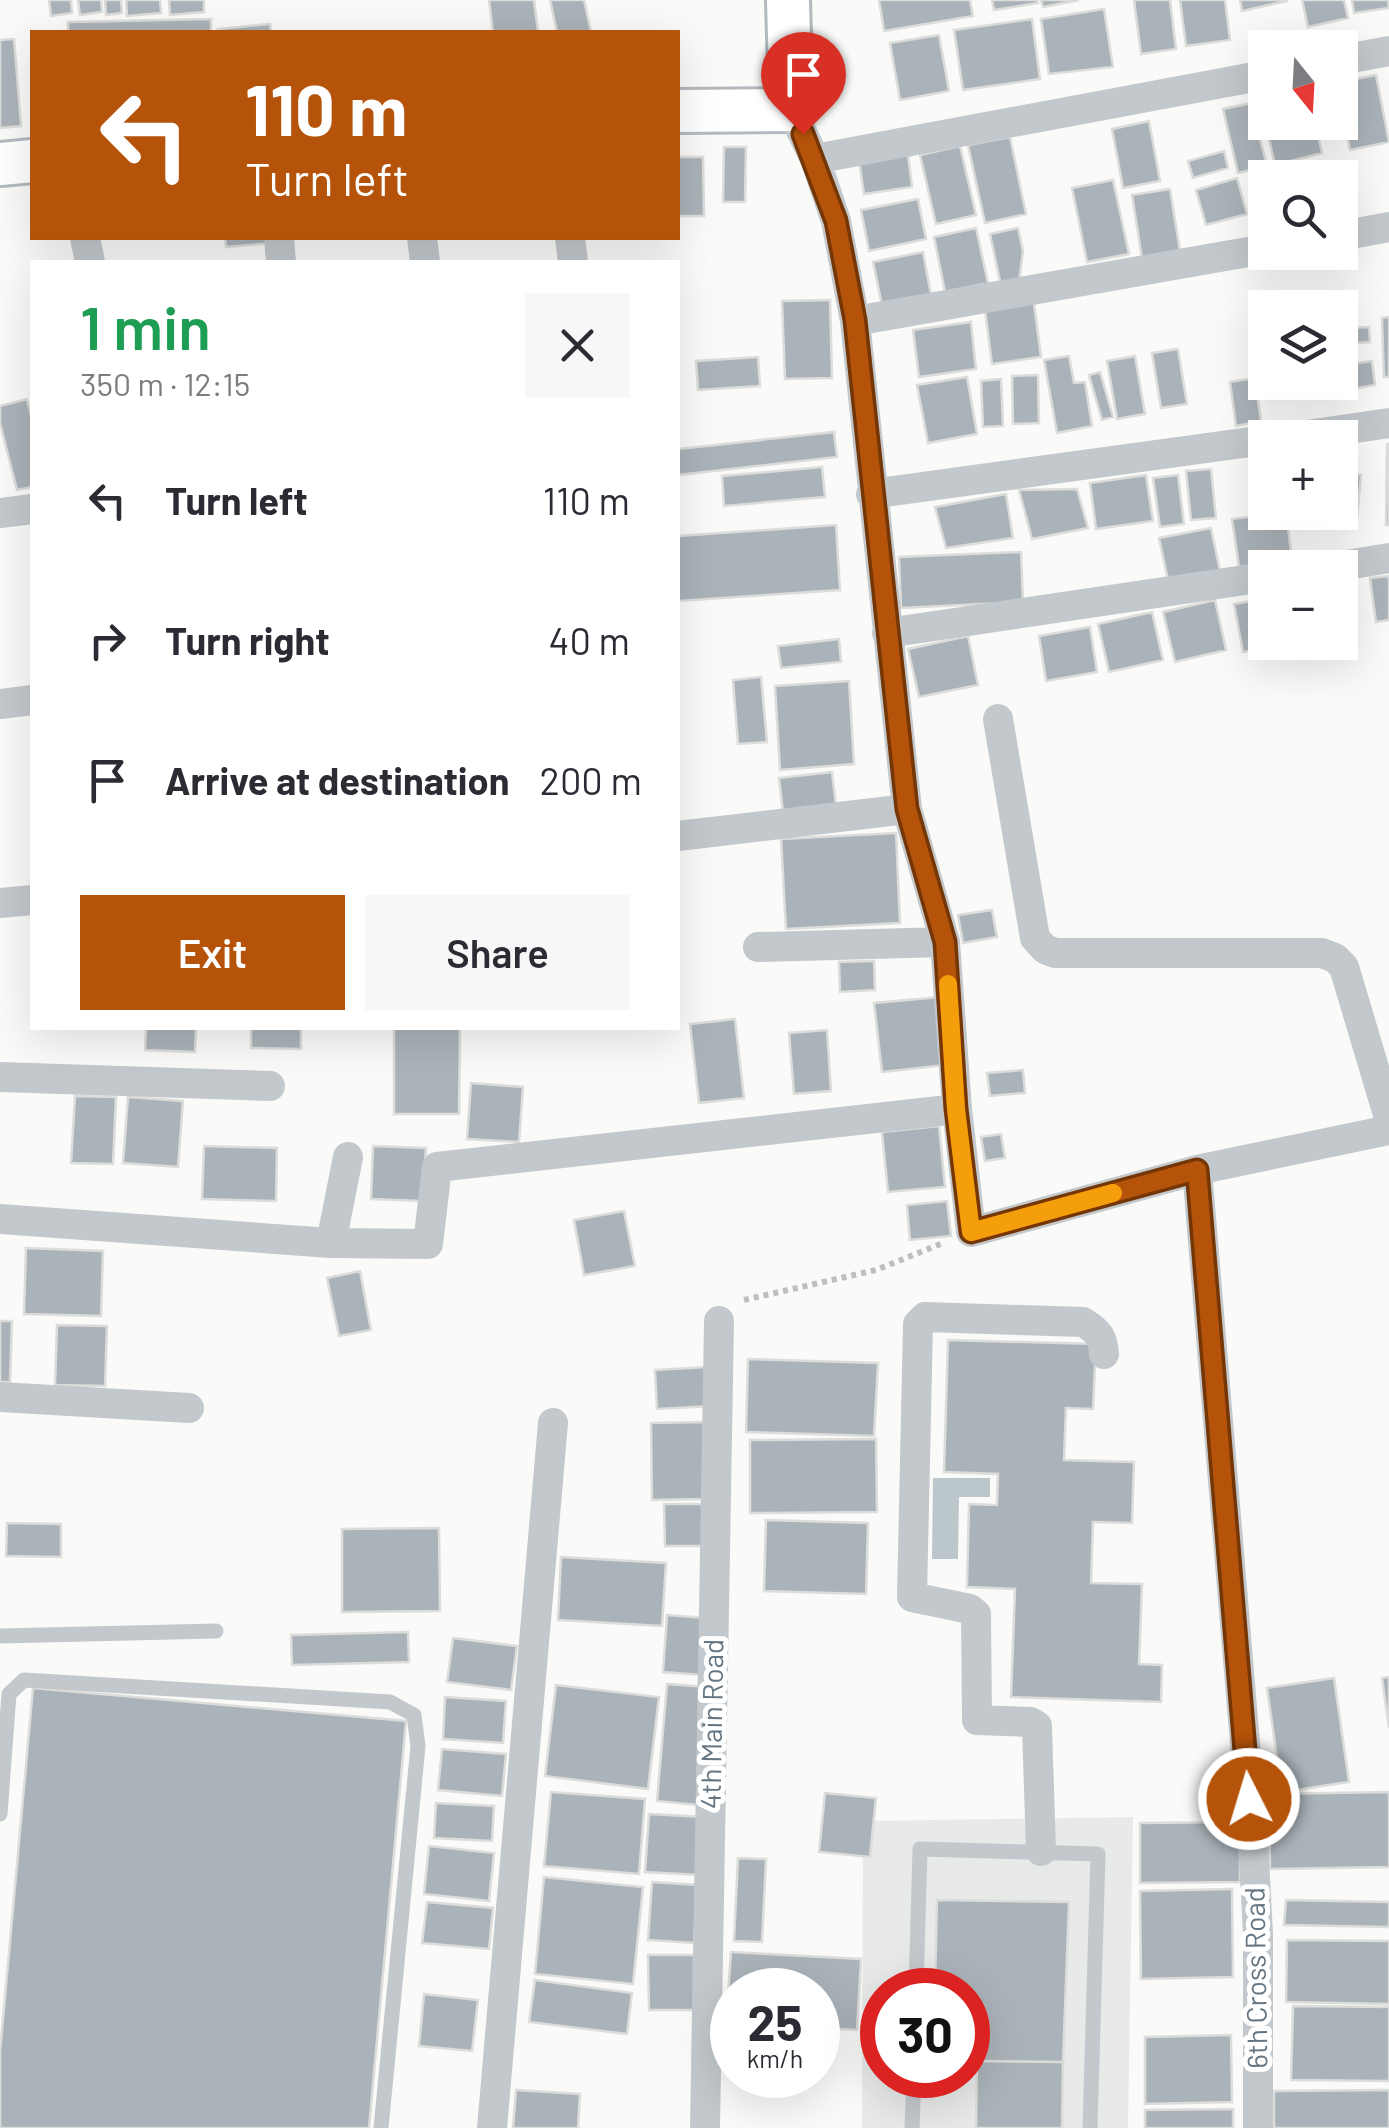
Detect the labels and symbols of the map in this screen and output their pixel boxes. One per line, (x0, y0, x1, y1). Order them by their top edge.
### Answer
north arrow (1248, 30, 1358, 140)
pin (761, 32, 846, 135)
street label: 4th Main Road (693, 1639, 729, 1809)
position arrow (1197, 1747, 1301, 1851)
street label: 6th Cross Road (1236, 1887, 1274, 2069)
speed limit sign: 30 (860, 1968, 990, 2098)

